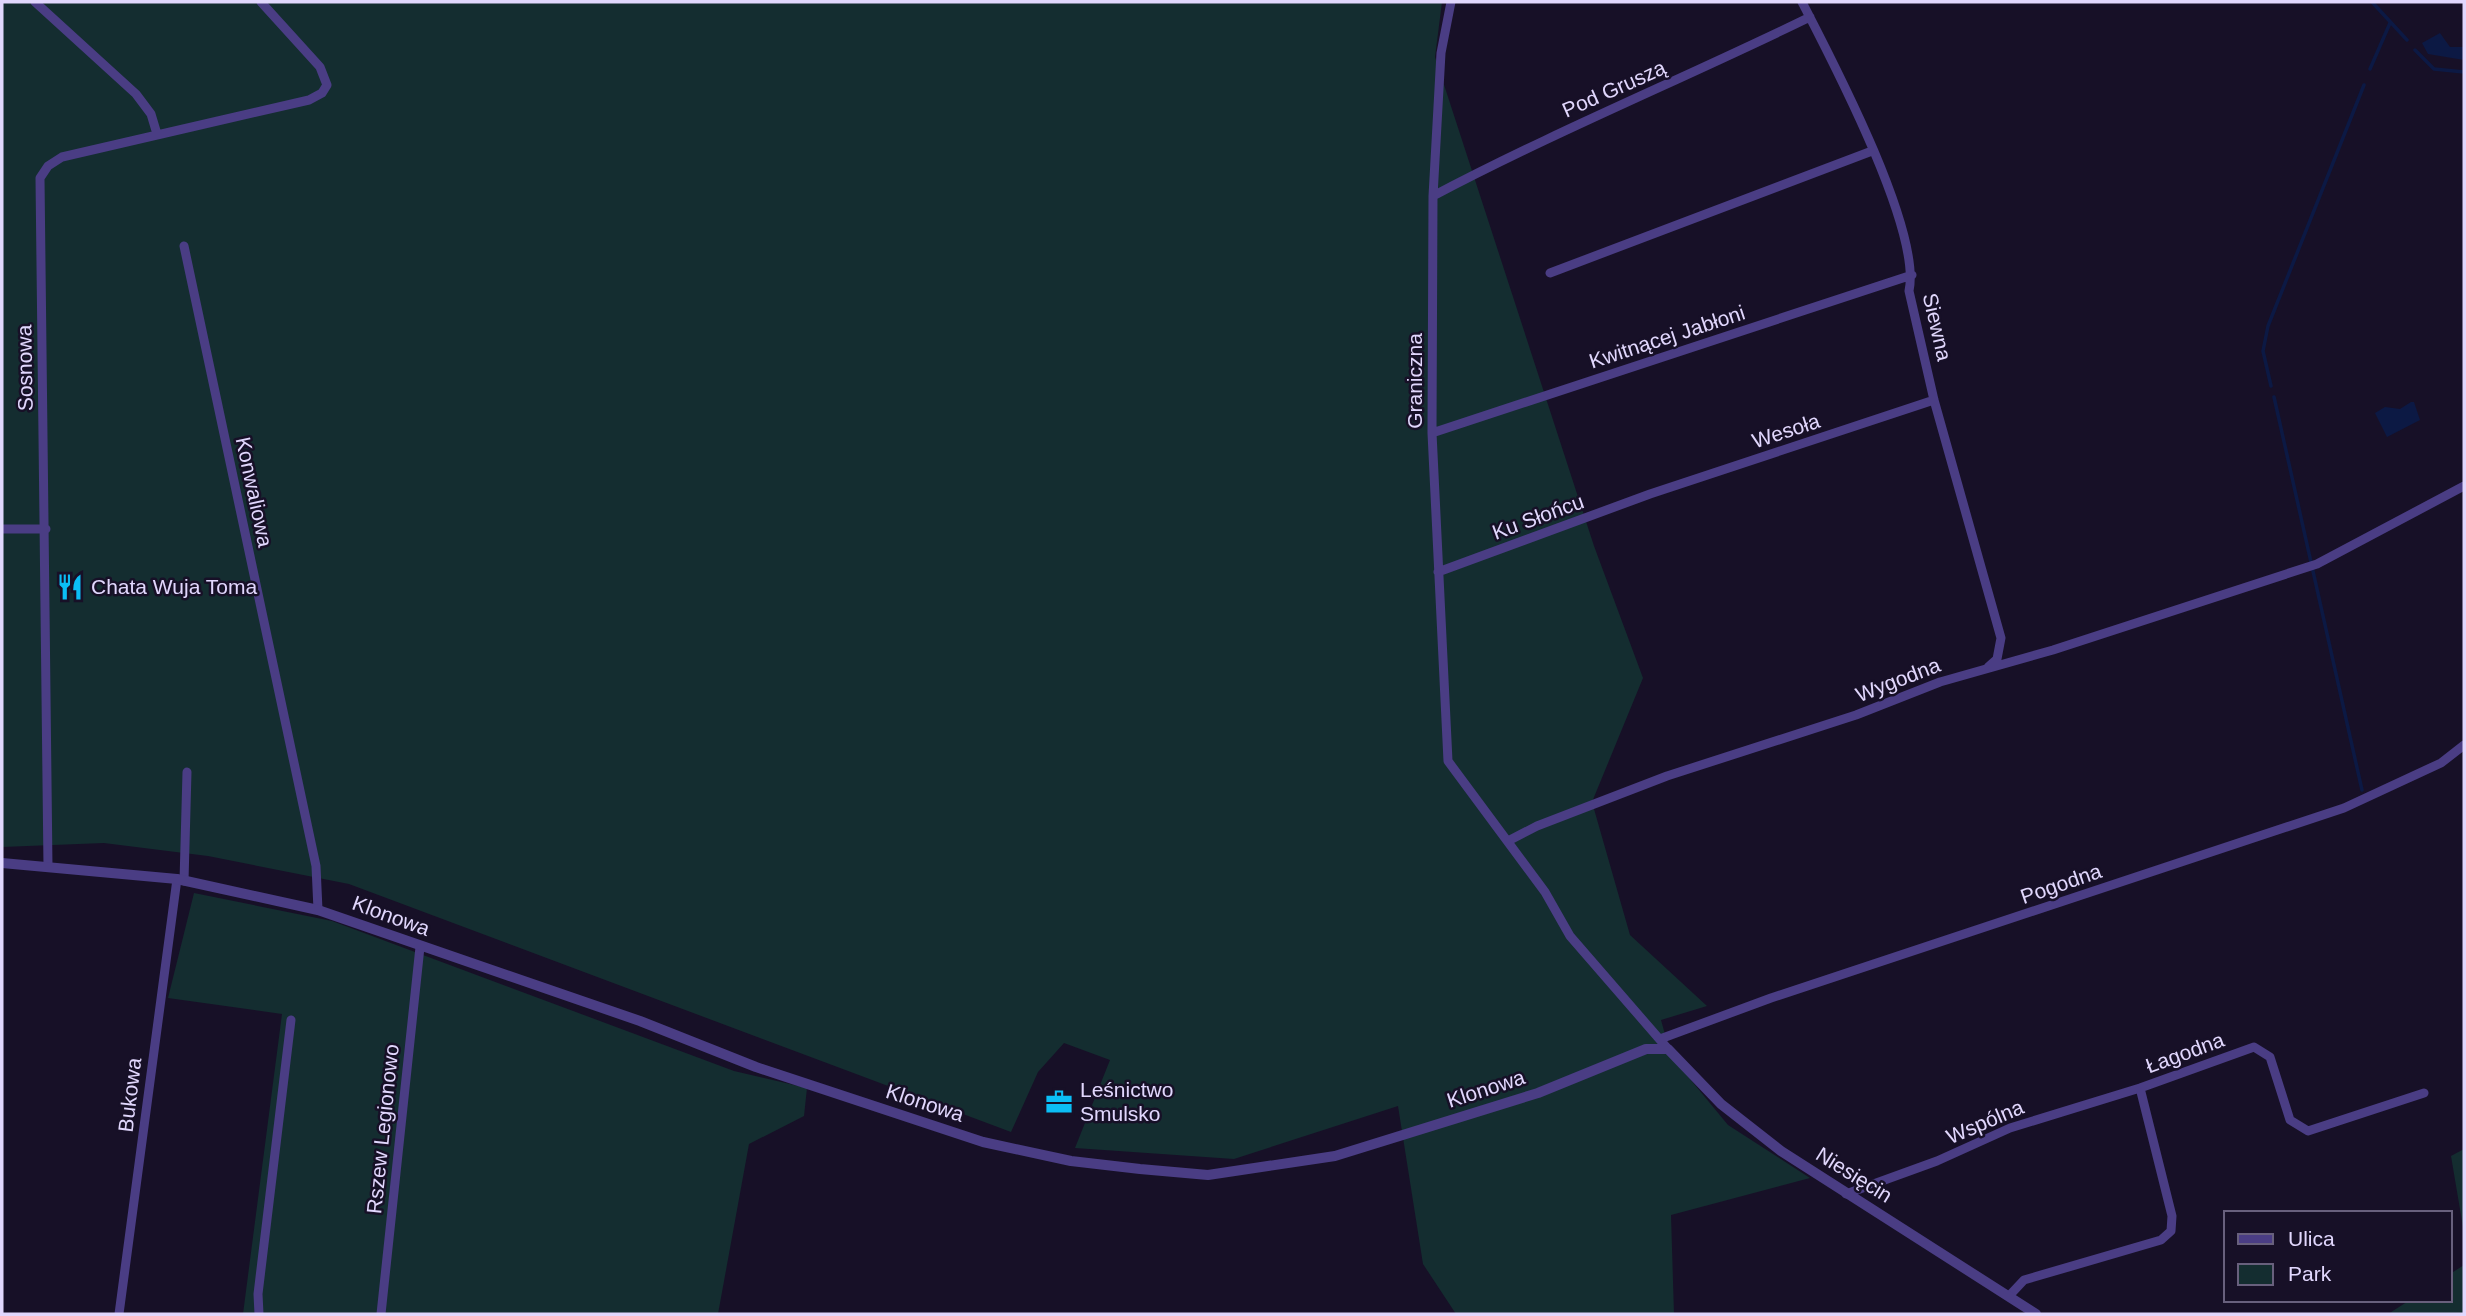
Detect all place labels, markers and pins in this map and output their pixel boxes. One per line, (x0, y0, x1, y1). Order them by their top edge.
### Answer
restaurant icon: Chata Wuja Toma (55, 572, 85, 602)
place label: Chata Wuja Toma (91, 575, 257, 598)
place label: Leśnictwo Smulsko (1080, 1078, 1173, 1125)
office icon: Leśnictwo Smulsko (1044, 1087, 1074, 1117)

